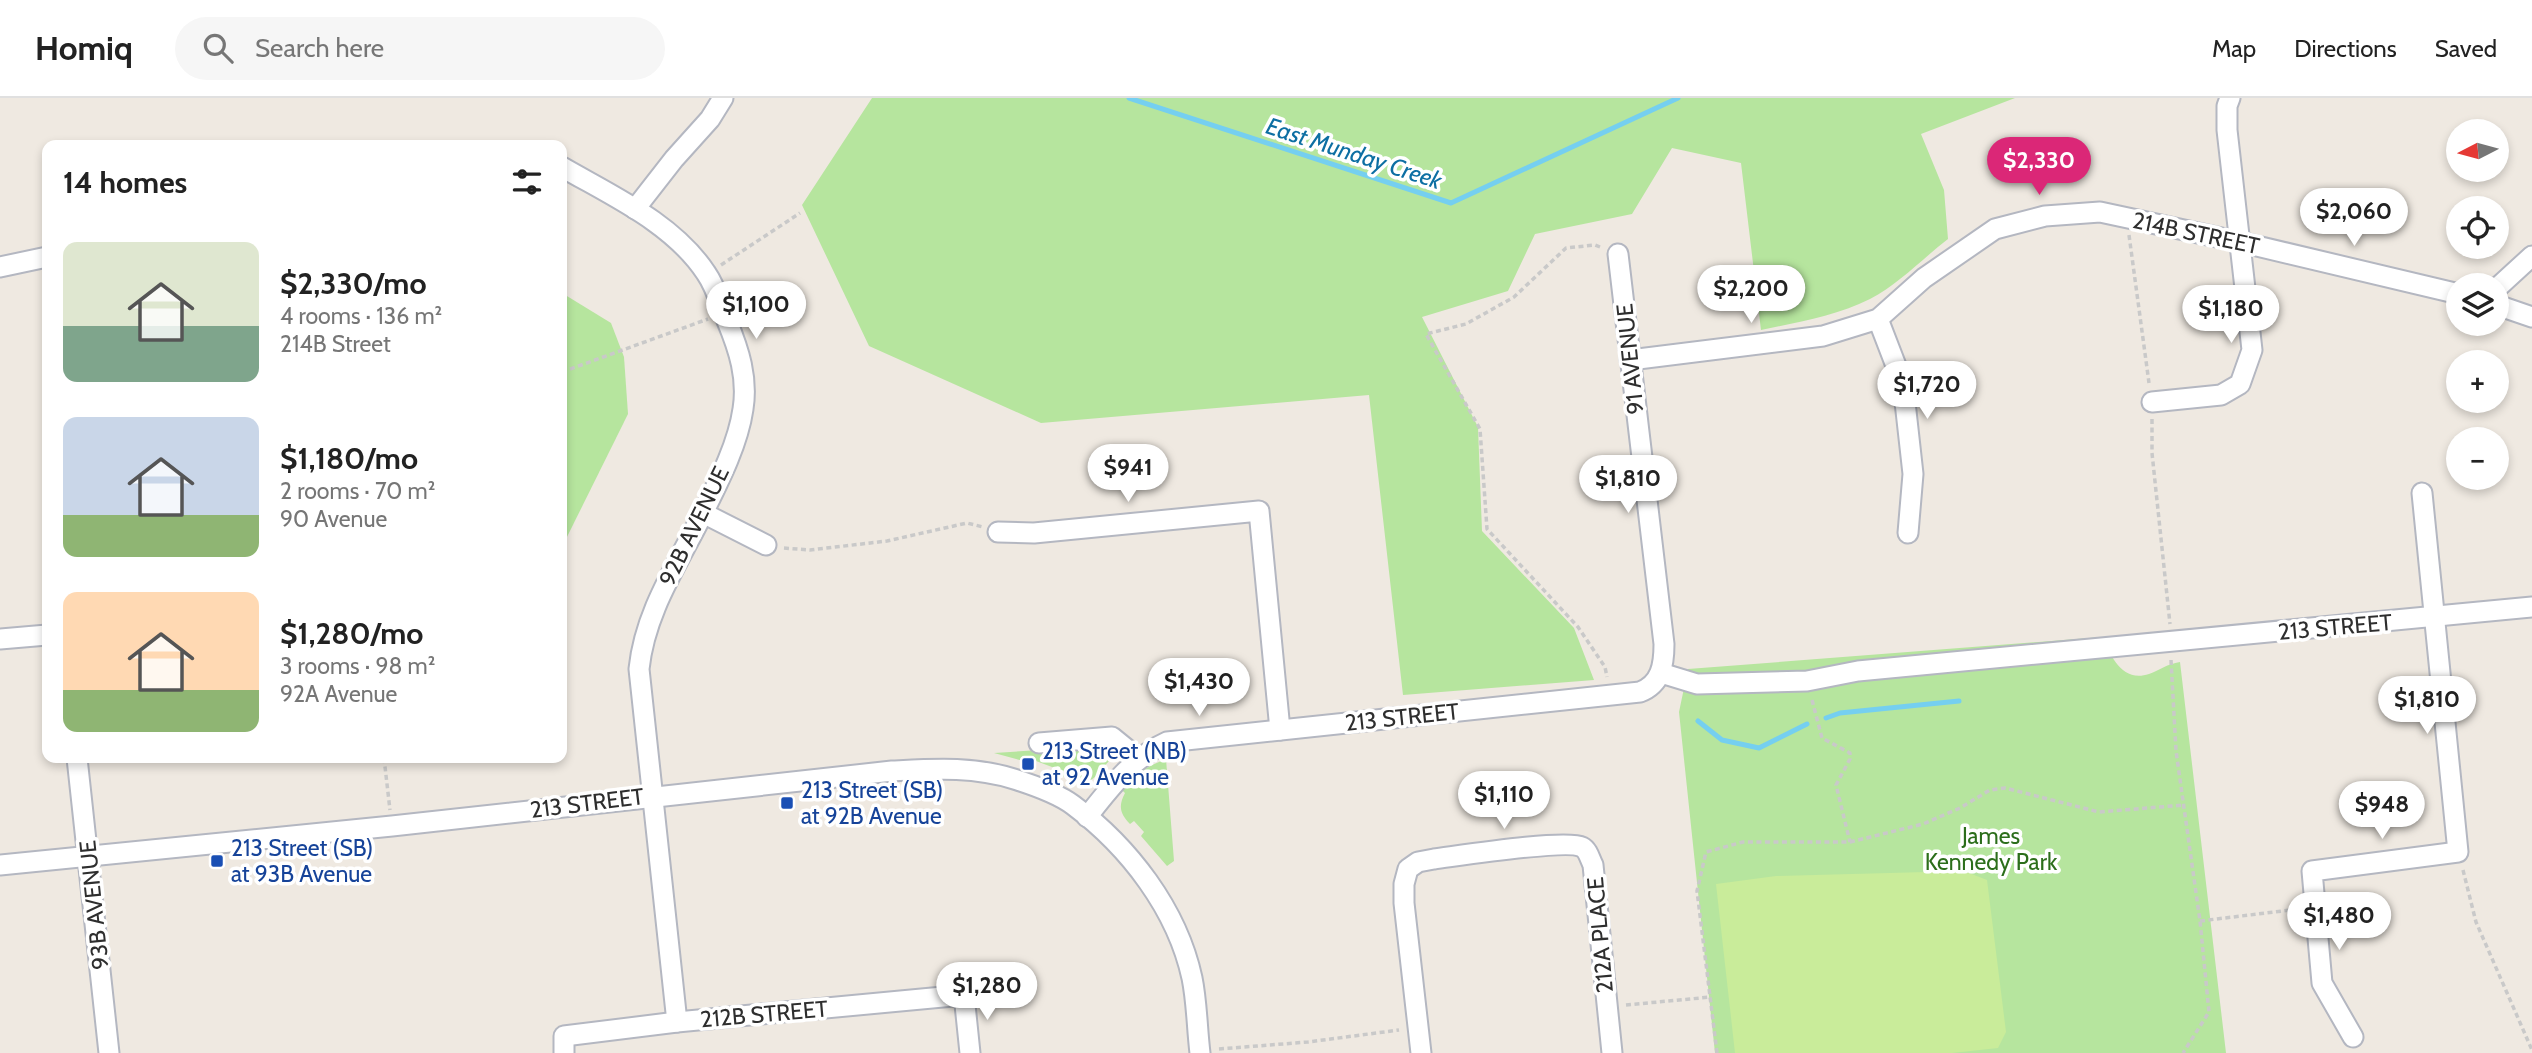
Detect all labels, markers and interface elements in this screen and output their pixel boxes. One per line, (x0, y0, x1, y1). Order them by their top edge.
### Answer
search box (175, 17, 665, 80)
text: Homiq (35, 28, 133, 68)
icon: search (199, 29, 237, 67)
text: Search here (255, 32, 384, 64)
text: Map (2212, 34, 2256, 63)
text: Directions (2294, 34, 2397, 63)
text: Saved (2435, 34, 2497, 63)
water label: East Munday Creek (1263, 111, 1446, 195)
north arrow (2446, 119, 2510, 182)
map controls (2446, 119, 2509, 490)
pin: $2,330 (1982, 138, 2096, 197)
text: $2,330 (2003, 146, 2075, 174)
icon: filters (508, 163, 546, 201)
text: 14 homes (63, 164, 187, 201)
pin: $2,060 (2297, 188, 2411, 248)
button: locate (2446, 196, 2509, 259)
text: $2,060 (2316, 197, 2392, 225)
street label: 214B STREET (2130, 206, 2262, 260)
text: $2,330/mo (280, 265, 427, 302)
pin: $2,200 (1694, 266, 1808, 325)
icon: home (119, 270, 203, 354)
button: layers (2446, 273, 2509, 336)
text: $2,200 (1713, 274, 1789, 302)
pin: $1,100 (699, 282, 813, 341)
pin: $1,180 (2174, 286, 2288, 345)
text: $1,100 (722, 290, 790, 318)
text: $1,180 (2198, 294, 2264, 322)
text: 4 rooms · 136 m² (280, 302, 442, 330)
street label: 91 AVENUE (1610, 302, 1650, 416)
text: 214B Street (280, 330, 391, 358)
button: + (2446, 350, 2509, 413)
pin: $1,720 (1870, 362, 1984, 421)
text: $1,720 (1893, 370, 1961, 398)
button: − (2446, 427, 2509, 490)
text: $1,180/mo (280, 440, 418, 477)
pin: $941 (1087, 444, 1169, 504)
icon: home (119, 445, 203, 529)
text: $941 (1104, 453, 1152, 481)
pin: $1,810 (1571, 456, 1685, 515)
street label: 92B AVENUE (653, 462, 735, 590)
text: $1,810 (1595, 464, 1661, 492)
text: 2 rooms · 70 m² (280, 477, 435, 505)
text: 90 Avenue (280, 505, 387, 533)
street label: 213 STREET (2277, 608, 2393, 646)
text: $1,280/mo (280, 615, 423, 652)
icon: home (119, 620, 203, 704)
text: 3 rooms · 98 m² (280, 652, 435, 680)
pin: $1,430 (1142, 658, 1256, 718)
text: $1,430 (1164, 667, 1234, 695)
pin: $1,810 (2370, 676, 2484, 736)
text: 92A Avenue (280, 680, 397, 708)
text: $1,810 (2394, 685, 2460, 713)
street label: 213 STREET (1344, 697, 1460, 737)
place label: 213 Street (NB) at 92 Avenue (1042, 737, 1187, 791)
marker: 213 Street (NB) at 92 Avenue (1020, 756, 1036, 772)
pin: $1,110 (1447, 772, 1561, 831)
place label: 213 Street (SB) at 92B Avenue (801, 776, 943, 830)
text: $1,110 (1474, 780, 1534, 808)
street label: 213 STREET (528, 782, 646, 824)
pin: $948 (2341, 782, 2423, 841)
text: $948 (2355, 790, 2409, 818)
marker: 213 Street (SB) at 92B Avenue (779, 795, 795, 811)
park label: James Kennedy Park (1925, 822, 2058, 876)
place label: 213 Street (SB) at 93B Avenue (231, 834, 373, 888)
street label: 93B AVENUE (73, 839, 115, 971)
marker: 213 Street (SB) at 93B Avenue (209, 853, 225, 869)
street label: 212A PLACE (1581, 876, 1619, 994)
pin: $1,480 (2282, 892, 2396, 952)
text: $1,480 (2303, 901, 2375, 929)
pin: $1,280 (930, 962, 1044, 1022)
text: $1,280 (952, 971, 1022, 999)
street label: 212B STREET (699, 994, 829, 1034)

